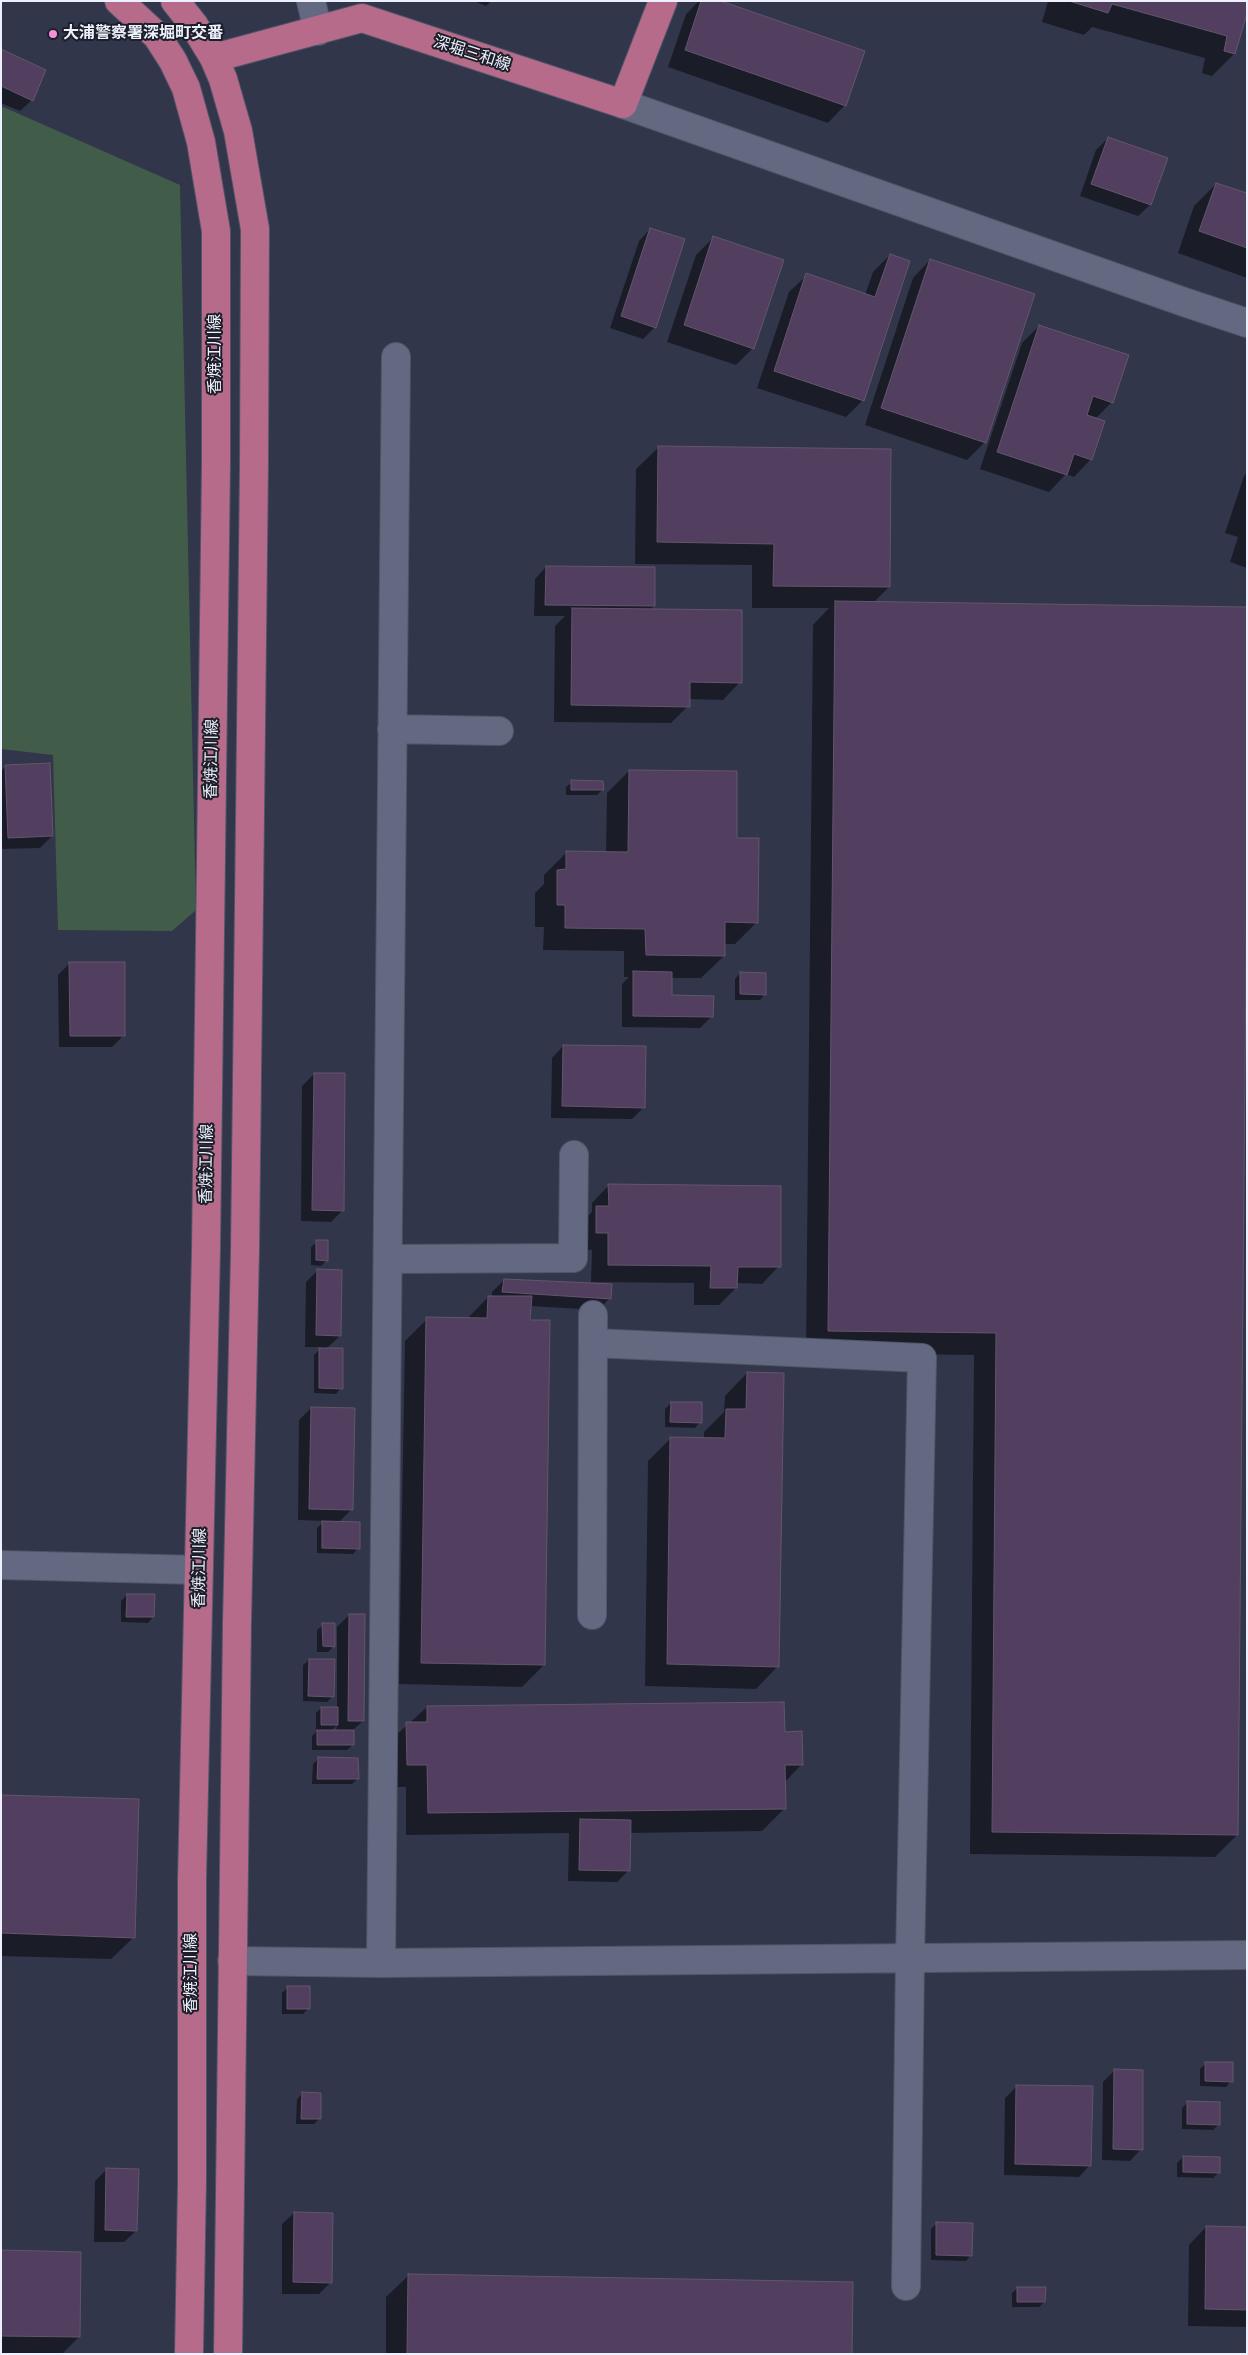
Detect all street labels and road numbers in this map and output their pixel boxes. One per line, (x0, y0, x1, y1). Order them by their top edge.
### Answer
street label: 深堀三和線 (431, 33, 513, 75)
street label: 香焼江川線 (206, 314, 226, 394)
street label: 香焼江川線 (202, 719, 222, 799)
street label: 香焼江川線 (197, 1124, 217, 1204)
street label: 香焼江川線 (190, 1528, 210, 1608)
street label: 香焼江川線 (182, 1933, 202, 2013)

